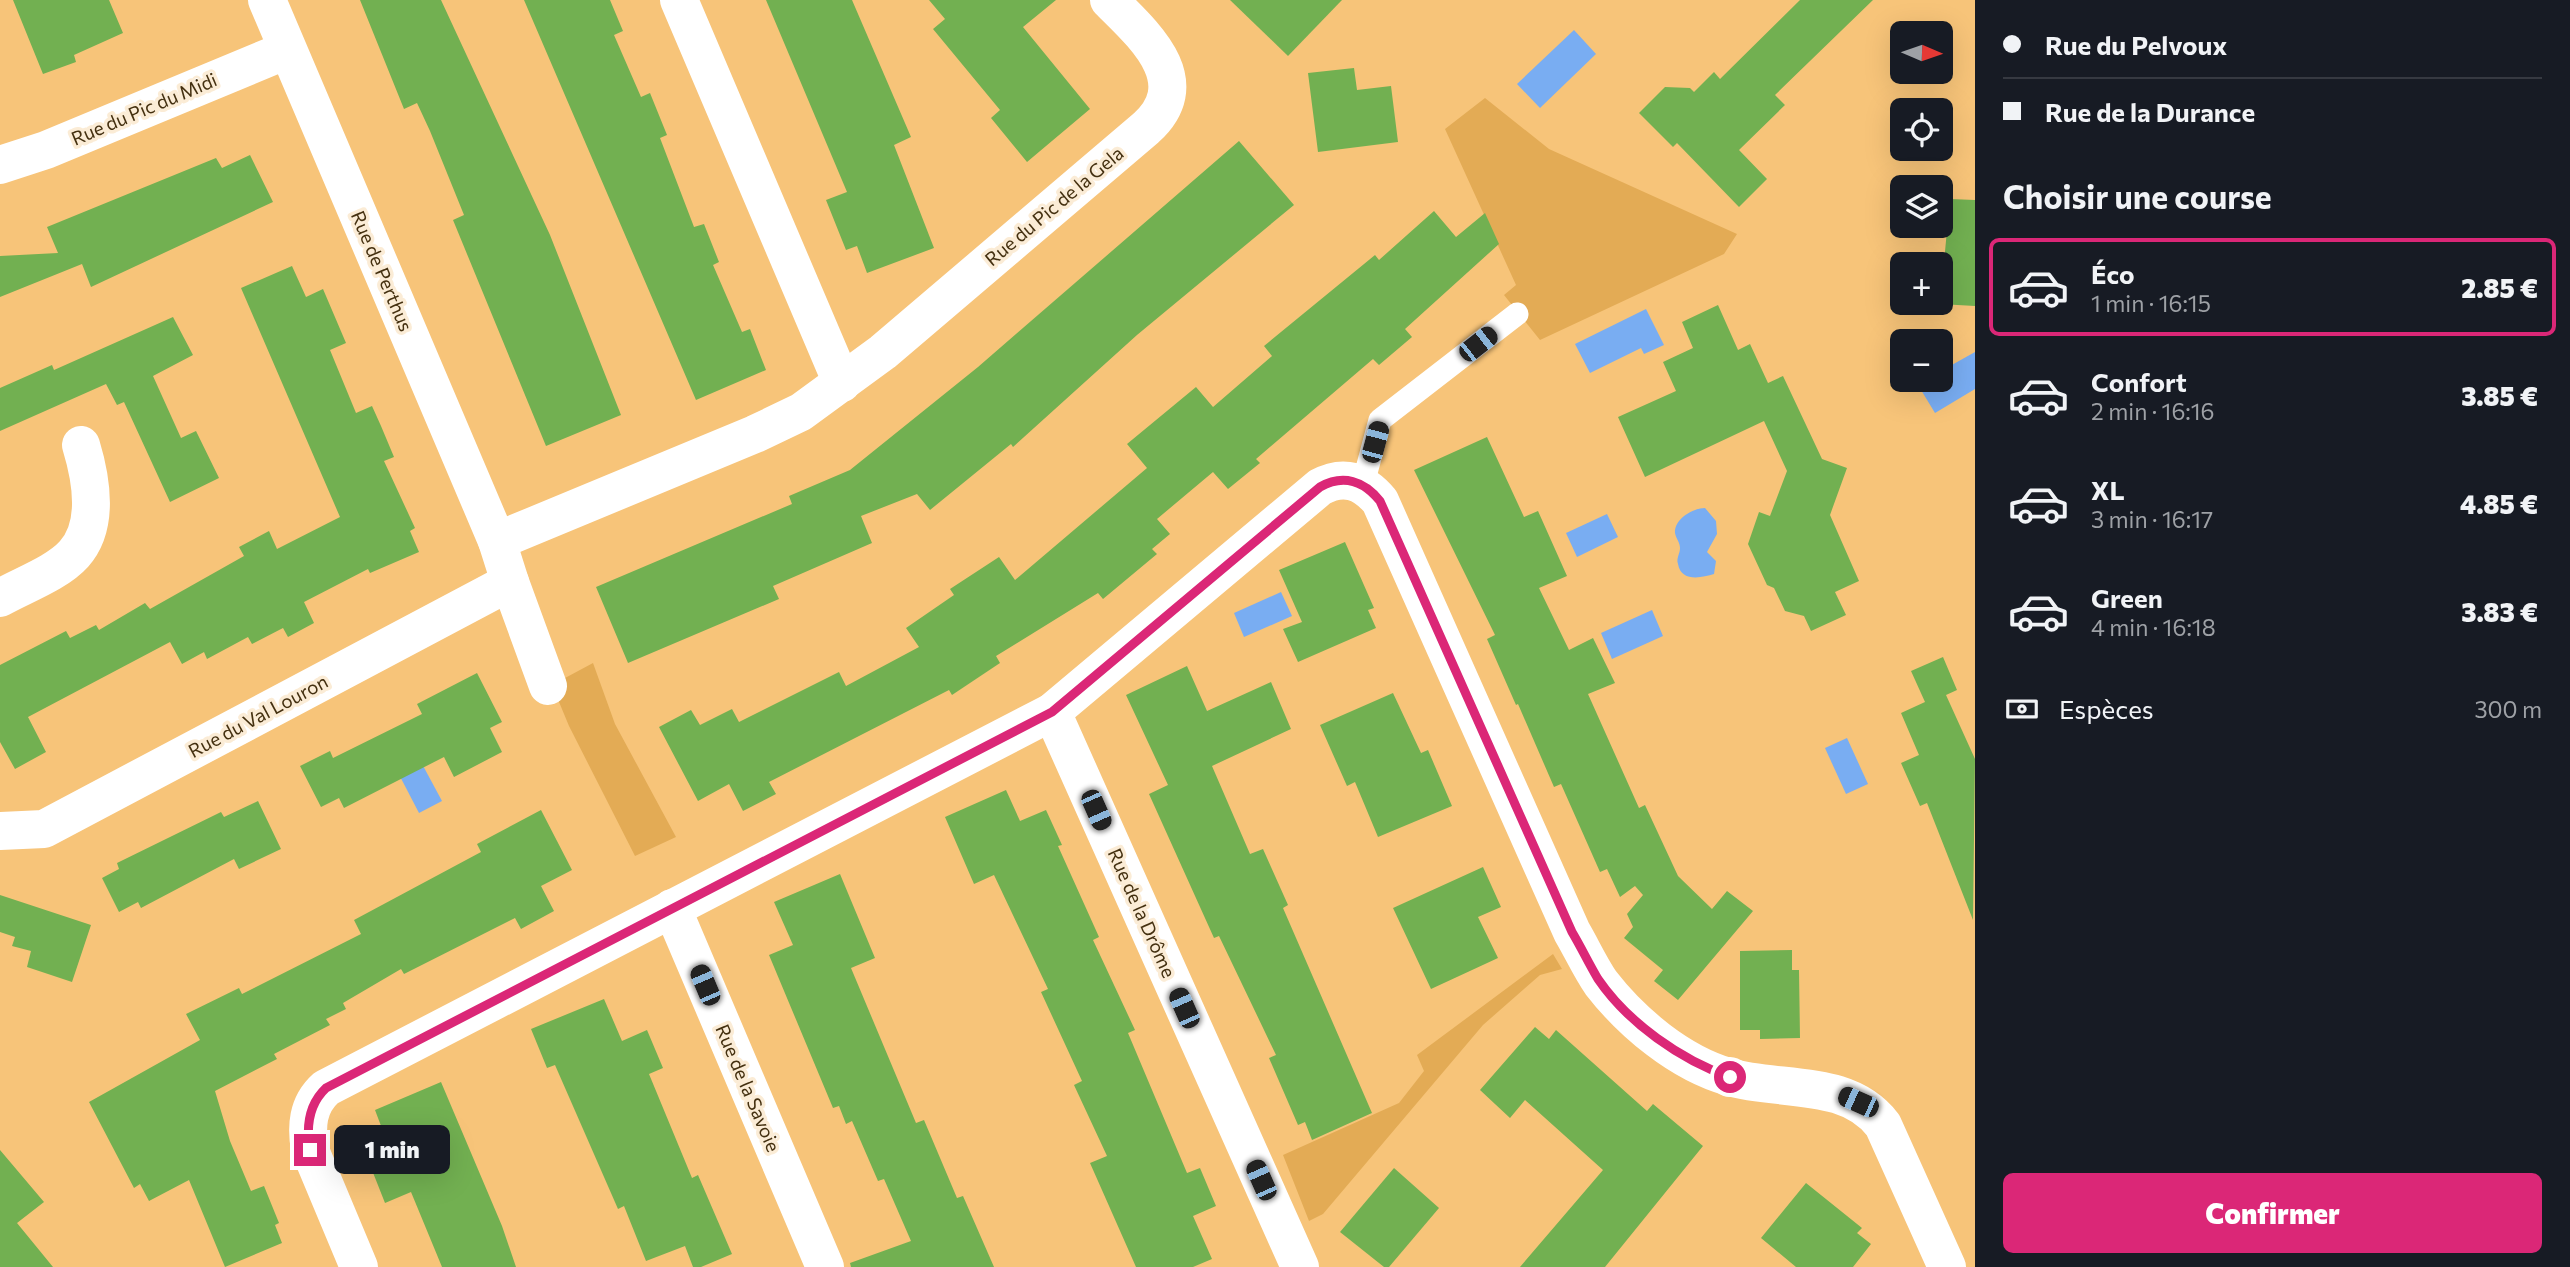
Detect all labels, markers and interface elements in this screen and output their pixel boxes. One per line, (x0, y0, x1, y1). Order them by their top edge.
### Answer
north arrow (1890, 21, 1953, 84)
map controls (1890, 21, 1953, 392)
text: Rue du Pelvoux (2045, 29, 2227, 60)
street label: Rue du Pic du Midi (67, 67, 220, 150)
text: Rue de la Durance (2045, 96, 2255, 127)
button: locate (1890, 98, 1953, 161)
street label: Rue du Pic de la Gela (980, 141, 1128, 270)
button: layers (1890, 175, 1953, 238)
text: Choisir une course (2003, 176, 2272, 216)
street label: Rue de Perthus (347, 207, 418, 335)
button: + (1890, 252, 1953, 315)
icon: car (2007, 256, 2070, 319)
text: Éco (2091, 258, 2135, 289)
text: 2.85 € (2461, 272, 2538, 303)
text: 1 min · 16:15 (2091, 289, 2211, 317)
car (1455, 323, 1502, 365)
button: − (1890, 329, 1953, 392)
icon: car (2007, 364, 2070, 427)
text: Confort (2091, 366, 2187, 397)
text: 3.85 € (2461, 380, 2538, 411)
text: 2 min · 16:16 (2091, 397, 2215, 425)
car (1360, 419, 1391, 465)
icon: car (2007, 472, 2070, 535)
text: XL (2091, 474, 2125, 505)
text: 4.85 € (2460, 488, 2538, 519)
text: 3 min · 16:17 (2091, 505, 2213, 533)
icon: car (2007, 580, 2070, 643)
text: Green (2091, 582, 2163, 613)
text: 3.83 € (2461, 596, 2538, 627)
text: 4 min · 16:18 (2091, 613, 2216, 641)
street label: Rue du Val Louron (184, 669, 332, 762)
icon: cash (2003, 690, 2041, 728)
text: Espèces (2059, 693, 2154, 724)
text: 300 m (2474, 695, 2542, 723)
car (1078, 787, 1115, 833)
street label: Rue de la Drôme (1104, 845, 1181, 981)
car (688, 962, 723, 1008)
car (1166, 985, 1203, 1031)
street label: Rue de la Savoie (711, 1021, 786, 1155)
route start (1714, 1061, 1746, 1093)
car (1835, 1084, 1882, 1120)
callout: 1 min (334, 1126, 450, 1174)
route end (294, 1134, 326, 1166)
text: 1 min (364, 1135, 420, 1163)
car (1243, 1157, 1280, 1203)
button: Confirmer (2003, 1173, 2542, 1253)

